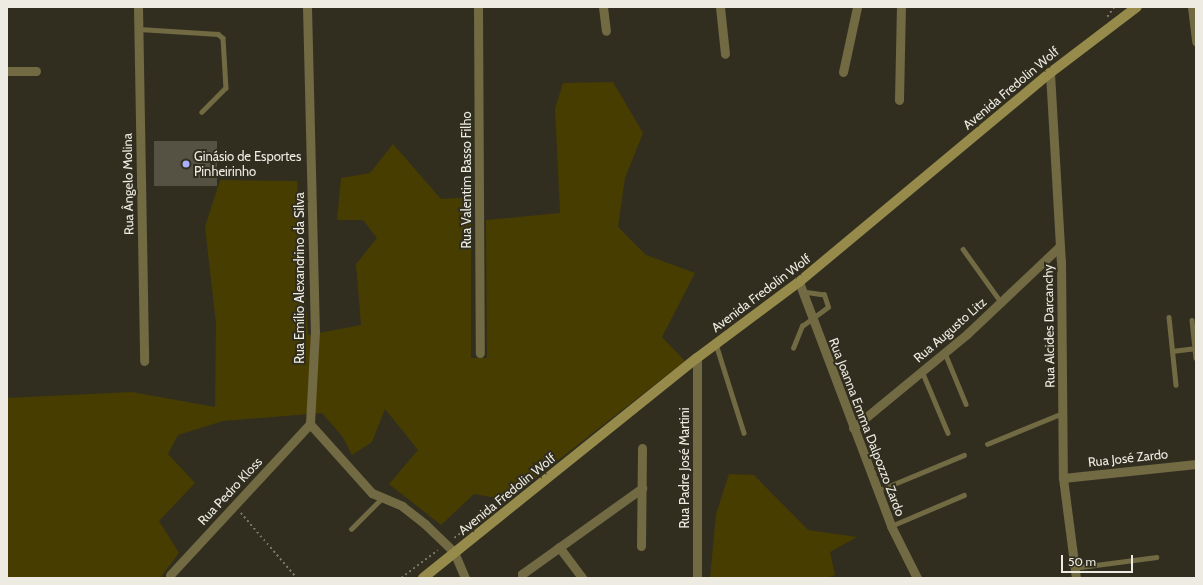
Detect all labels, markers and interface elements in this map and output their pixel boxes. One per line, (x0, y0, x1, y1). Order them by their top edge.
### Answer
street label: Avenida Fredolin Wolf (960, 43, 1062, 133)
street label: Rua Valentim Basso Filho (458, 111, 474, 249)
street label: Rua Ângelo Molina (119, 133, 137, 235)
place label: Ginásio de Esportes Pinheirinho (194, 149, 301, 180)
marker: Ginásio de Esportes Pinheirinho (181, 159, 191, 169)
street label: Rua Emílio Alexandrino da Silva (291, 192, 307, 364)
street label: Avenida Fredolin Wolf (708, 251, 814, 335)
street label: Rua Alcides Darcanchy (1040, 264, 1058, 388)
street label: Rua Augusto Litz (910, 294, 990, 366)
street label: Rua Joanna Emma Dalpozzo Zardo (826, 336, 908, 518)
street label: Rua Padre José Martini (676, 407, 692, 529)
street label: Rua José Zardo (1087, 446, 1169, 470)
street label: Avenida Fredolin Wolf (455, 450, 559, 538)
street label: Rua Pedro Kloss (195, 454, 265, 528)
scale bar (1063, 547, 1135, 573)
text: 50 m (1068, 554, 1096, 569)

